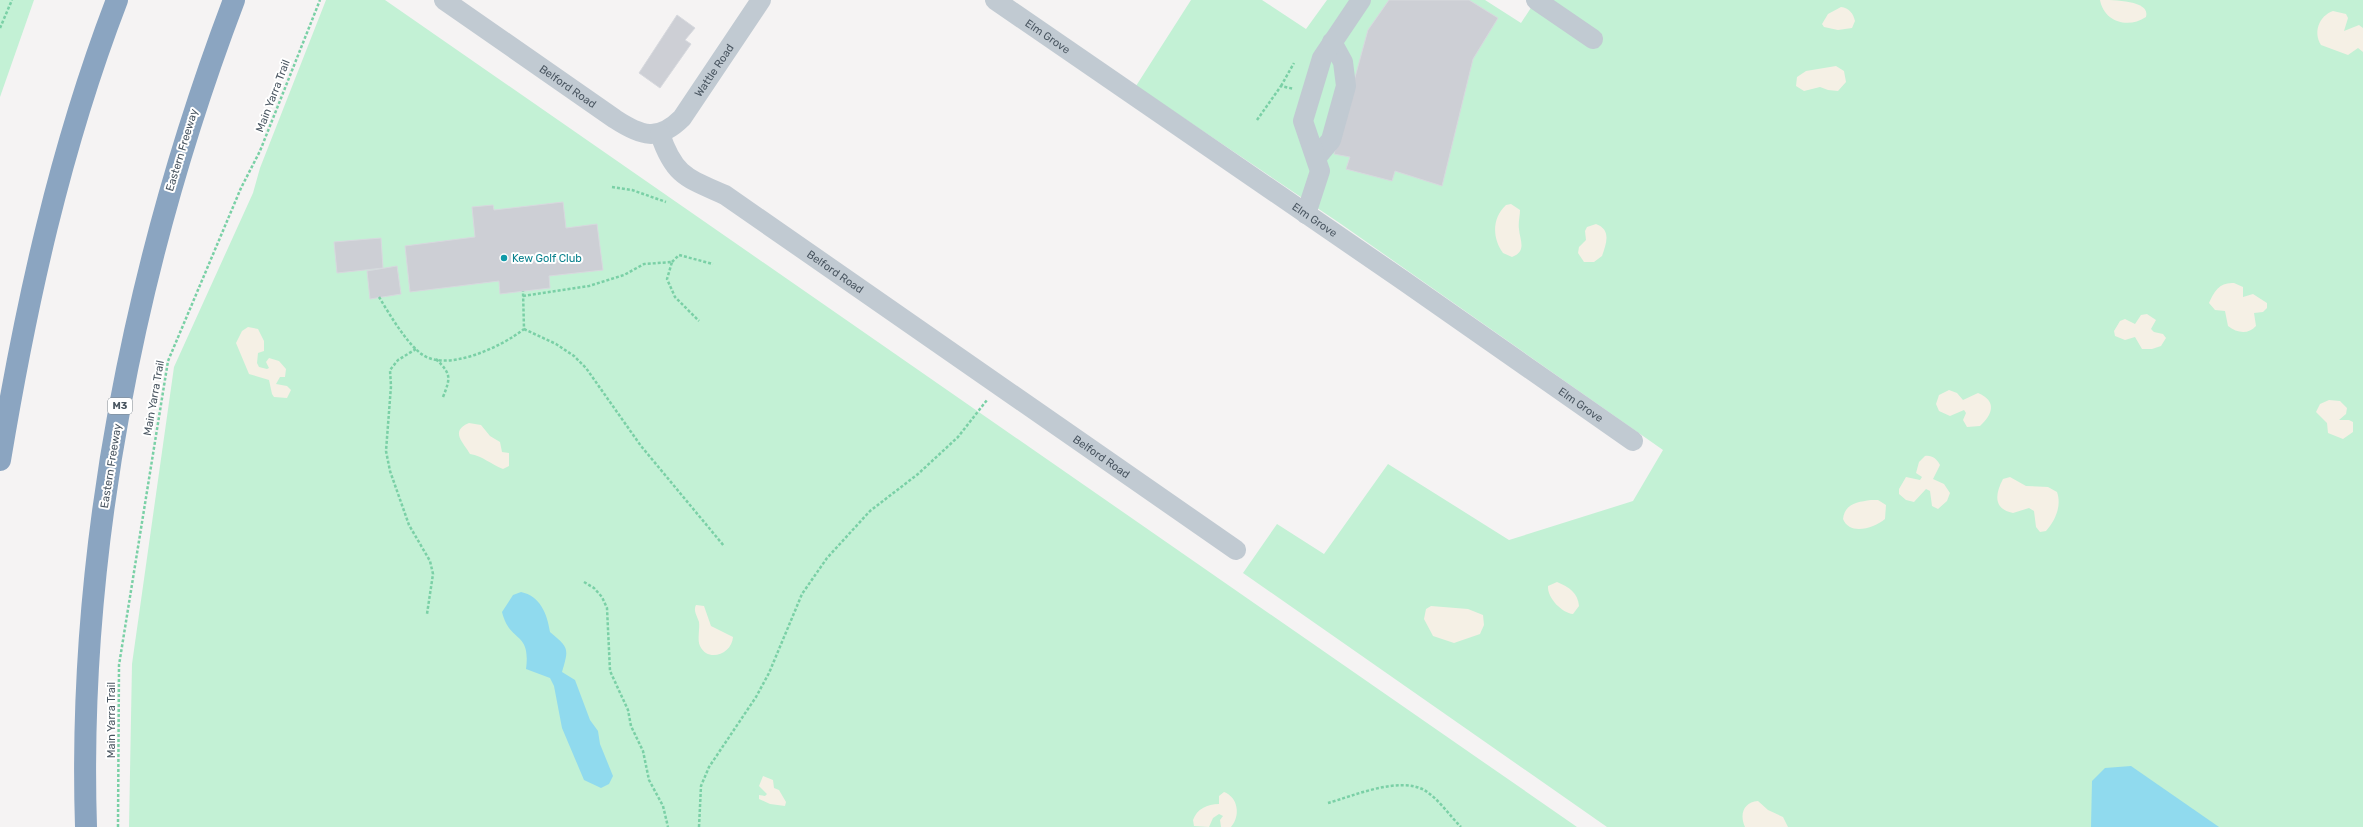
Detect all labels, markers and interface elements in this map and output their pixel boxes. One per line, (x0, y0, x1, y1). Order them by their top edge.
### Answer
street label: Elm Grove (1023, 16, 1073, 56)
street label: Wattle Road (692, 41, 736, 99)
street label: Main Yarra Trail (253, 58, 293, 134)
street label: Belford Road (537, 62, 599, 110)
street label: Eastern Freeway (163, 107, 201, 193)
street label: Elm Grove (1290, 200, 1340, 240)
street label: Belford Road (805, 247, 866, 296)
place label: Kew Golf Club (512, 252, 582, 265)
marker: Kew Golf Club (499, 253, 509, 263)
street label: Main Yarra Trail (141, 359, 167, 437)
street label: Elm Grove (1556, 384, 1606, 425)
road number: M3 (108, 398, 132, 414)
street label: Eastern Freeway (98, 423, 124, 509)
street label: Belford Road (1071, 432, 1132, 481)
street label: Main Yarra Trail (105, 682, 118, 758)

